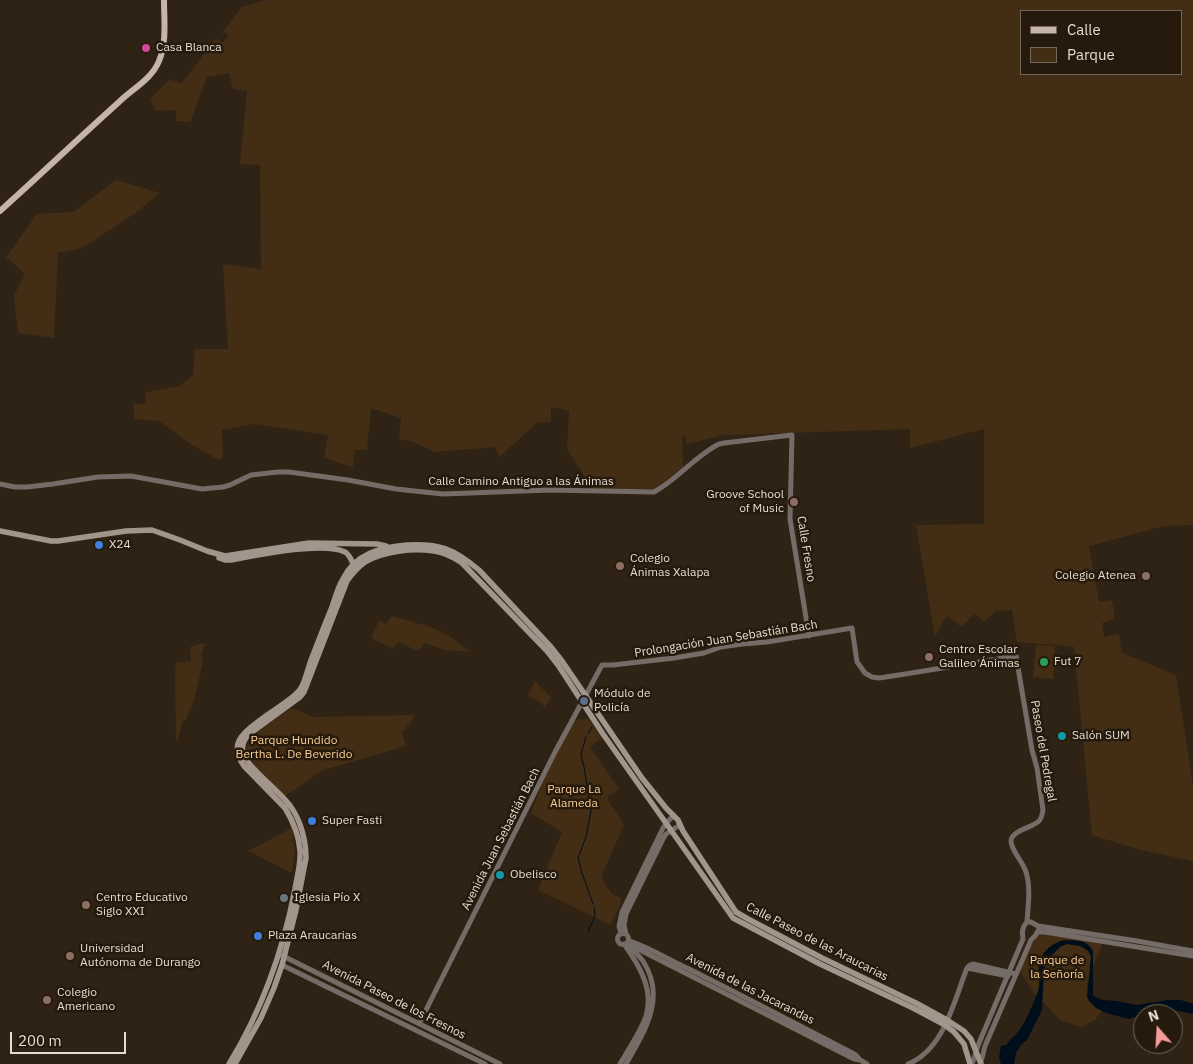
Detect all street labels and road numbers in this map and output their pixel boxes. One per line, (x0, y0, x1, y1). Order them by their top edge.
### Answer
street label: Calle Camino Antiguo a las Ánimas (428, 475, 614, 489)
street label: Calle Fresno (794, 515, 818, 583)
street label: Prolongación Juan Sebastián Bach (633, 617, 819, 661)
street label: Paseo del Pedregal (1027, 699, 1059, 803)
street label: Avenida Juan Sebastián Bach (459, 765, 543, 913)
street label: Calle Paseo de las Araucarias (744, 900, 890, 984)
street label: Avenida de las Jacarandas (683, 950, 817, 1028)
street label: Avenida Paseo de los Fresnos (320, 957, 468, 1043)

